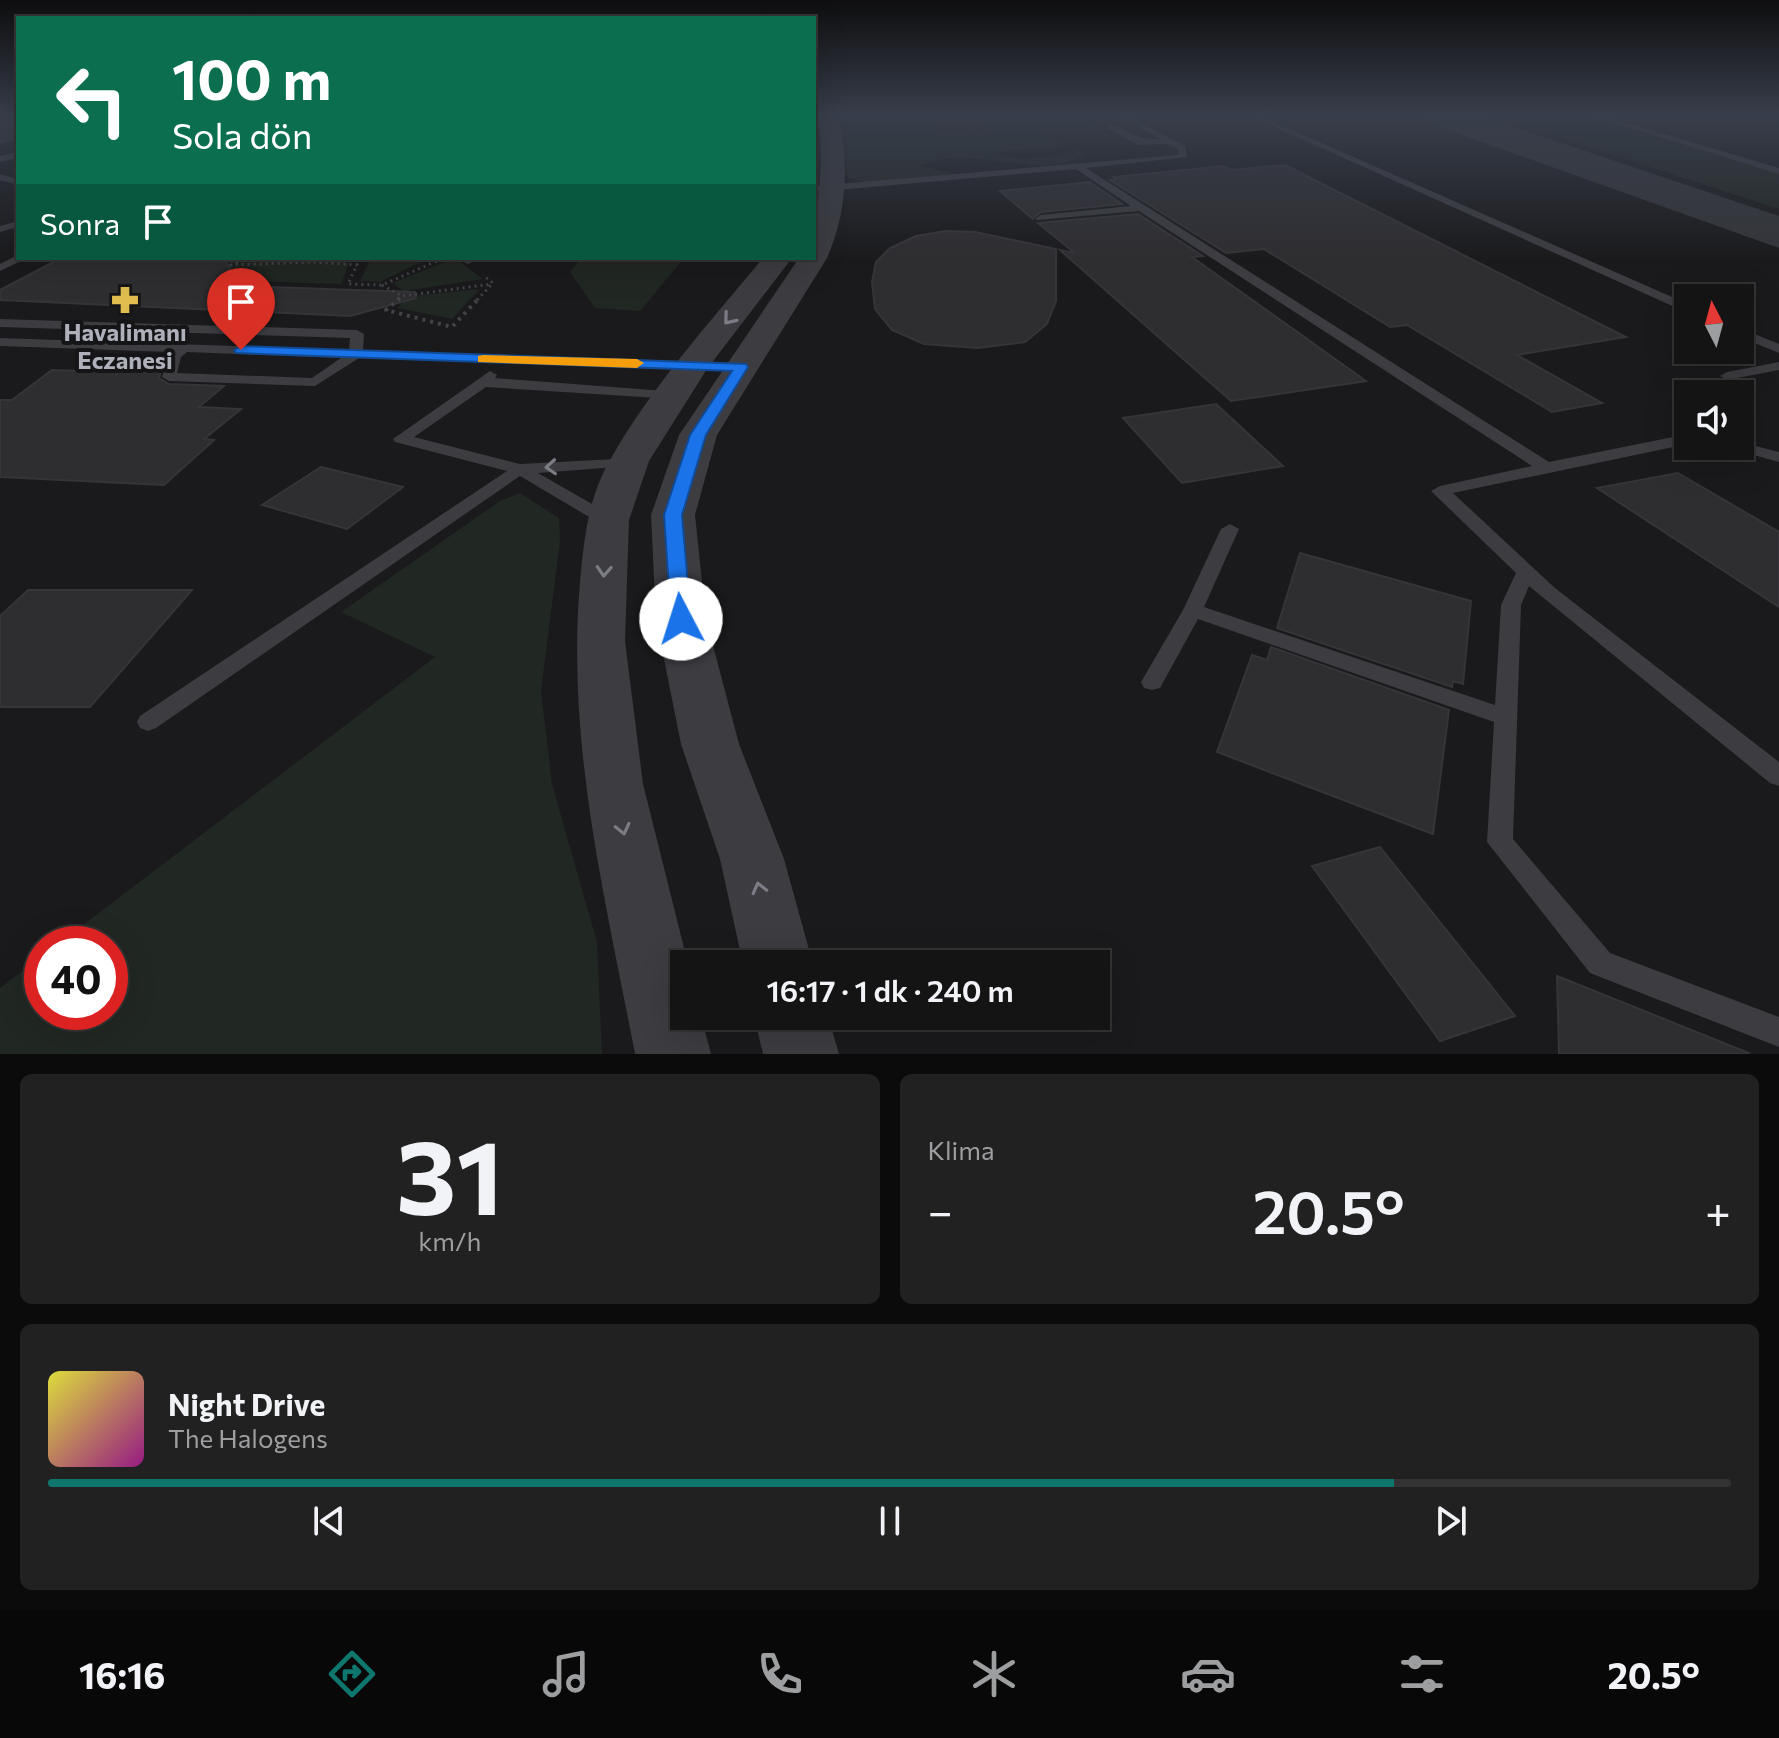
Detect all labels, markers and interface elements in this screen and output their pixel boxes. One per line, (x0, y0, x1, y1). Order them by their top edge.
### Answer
text: 100 m (172, 43, 331, 112)
icon: left (40, 48, 144, 152)
text: Sola dön (172, 112, 312, 156)
icon: arrive (136, 200, 180, 244)
text: Sonra (40, 204, 120, 241)
pin (207, 268, 275, 350)
icon: arrive (219, 280, 263, 324)
north arrow (1674, 284, 1754, 364)
map controls (1674, 284, 1754, 460)
pharmacy icon: Havalimanı Eczanesi (110, 285, 140, 315)
one-way arrow (725, 310, 739, 325)
place label: Havalimanı Eczanesi (63, 317, 187, 374)
button: sound (1674, 380, 1754, 460)
one-way arrow (544, 458, 557, 475)
one-way arrow (596, 565, 613, 578)
position arrow (639, 577, 723, 661)
one-way arrow (614, 822, 631, 835)
one-way arrow (752, 882, 769, 896)
speed limit sign: 40 (24, 926, 128, 1030)
text: 16:17 · 1 dk · 240 m (766, 971, 1014, 1008)
text: 31 (396, 1109, 504, 1236)
text: Klima (928, 1134, 995, 1165)
text: 20.5° (1253, 1173, 1405, 1246)
text: − (928, 1183, 953, 1237)
text: + (1705, 1183, 1731, 1237)
text: km/h (418, 1225, 481, 1256)
text: Night Drive (168, 1385, 325, 1422)
text: The Halogens (168, 1422, 328, 1453)
icon: previous (307, 1499, 351, 1543)
icon: pause (868, 1499, 912, 1543)
icon: next (1429, 1499, 1473, 1543)
icon: directions (324, 1646, 380, 1702)
icon: music (538, 1646, 594, 1702)
icon: phone (752, 1646, 808, 1702)
icon: climate (966, 1646, 1022, 1702)
icon: car (1180, 1646, 1236, 1702)
icon: filters (1394, 1646, 1450, 1702)
text: 16:16 (79, 1652, 166, 1696)
text: 20.5° (1608, 1652, 1700, 1696)

